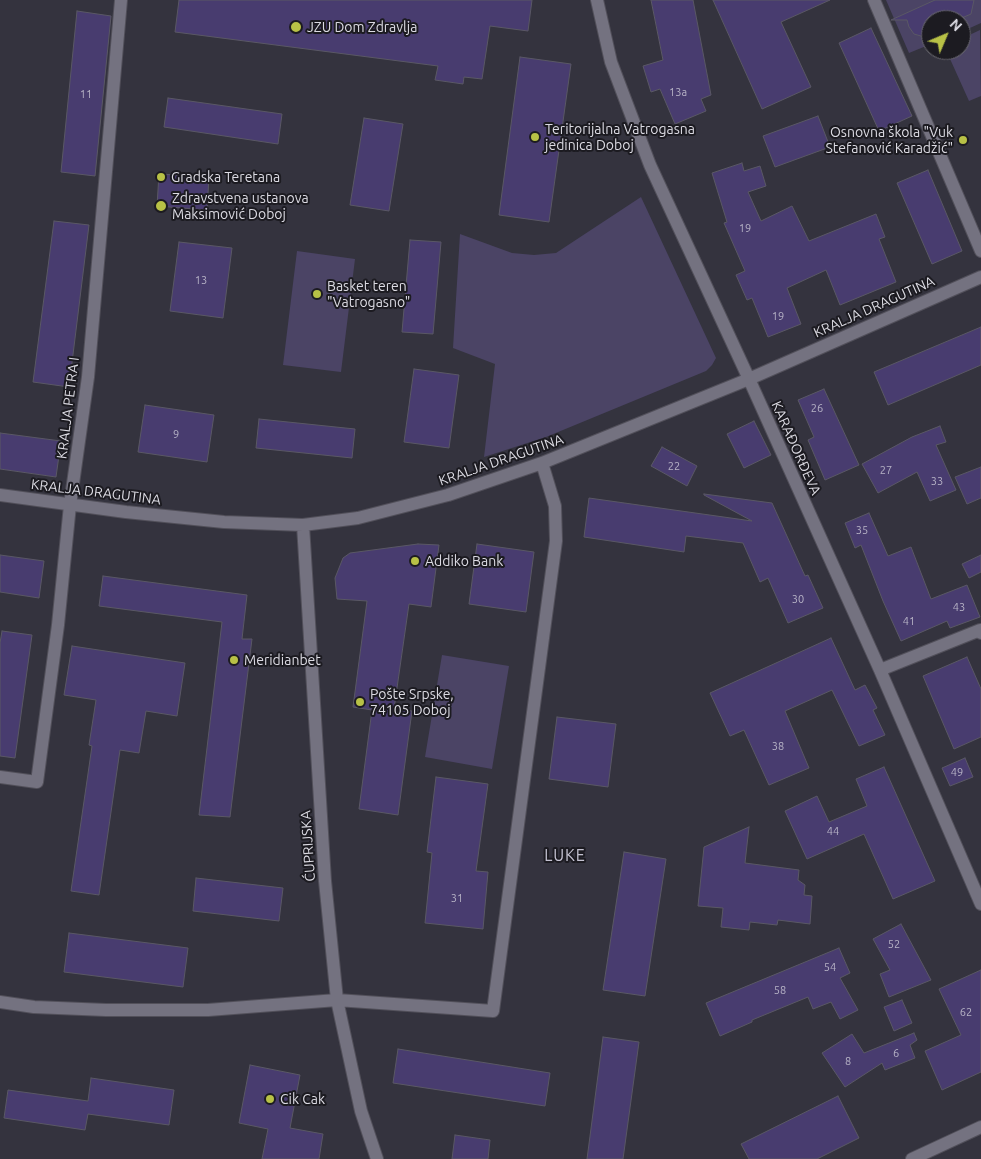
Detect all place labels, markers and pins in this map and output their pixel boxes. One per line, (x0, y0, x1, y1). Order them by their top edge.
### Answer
place label: JZU Dom Zdravlja (307, 19, 417, 35)
marker: JZU Dom Zdravlja (289, 20, 303, 34)
place label: Teritorijalna Vatrogasna jedinica Doboj (545, 121, 695, 154)
place label: Osnovna škola "Vuk Stefanović Karadžić" (826, 124, 953, 156)
marker: Teritorijalna Vatrogasna jedinica Doboj (529, 131, 541, 143)
marker: Osnovna škola "Vuk Stefanović Karadžić" (957, 134, 969, 146)
place label: Gradska Teretana (171, 169, 280, 185)
marker: Gradska Teretana (155, 171, 167, 183)
place label: Zdravstvena ustanova Maksimović Doboj (172, 190, 309, 222)
marker: Zdravstvena ustanova Maksimović Doboj (154, 199, 168, 213)
place label: Basket teren "Vatrogasno" (327, 278, 410, 310)
marker: Basket teren "Vatrogasno" (311, 288, 323, 300)
place label: Addiko Bank (425, 553, 503, 569)
marker: Addiko Bank (409, 555, 421, 567)
place label: Meridianbet (244, 652, 321, 668)
marker: Meridianbet (228, 654, 240, 666)
place label: Pošte Srpske, 74105 Doboj (370, 686, 454, 719)
marker: Pošte Srpske, 74105 Doboj (354, 696, 366, 708)
place label: Cik Cak (280, 1091, 325, 1107)
marker: Cik Cak (264, 1093, 276, 1105)

